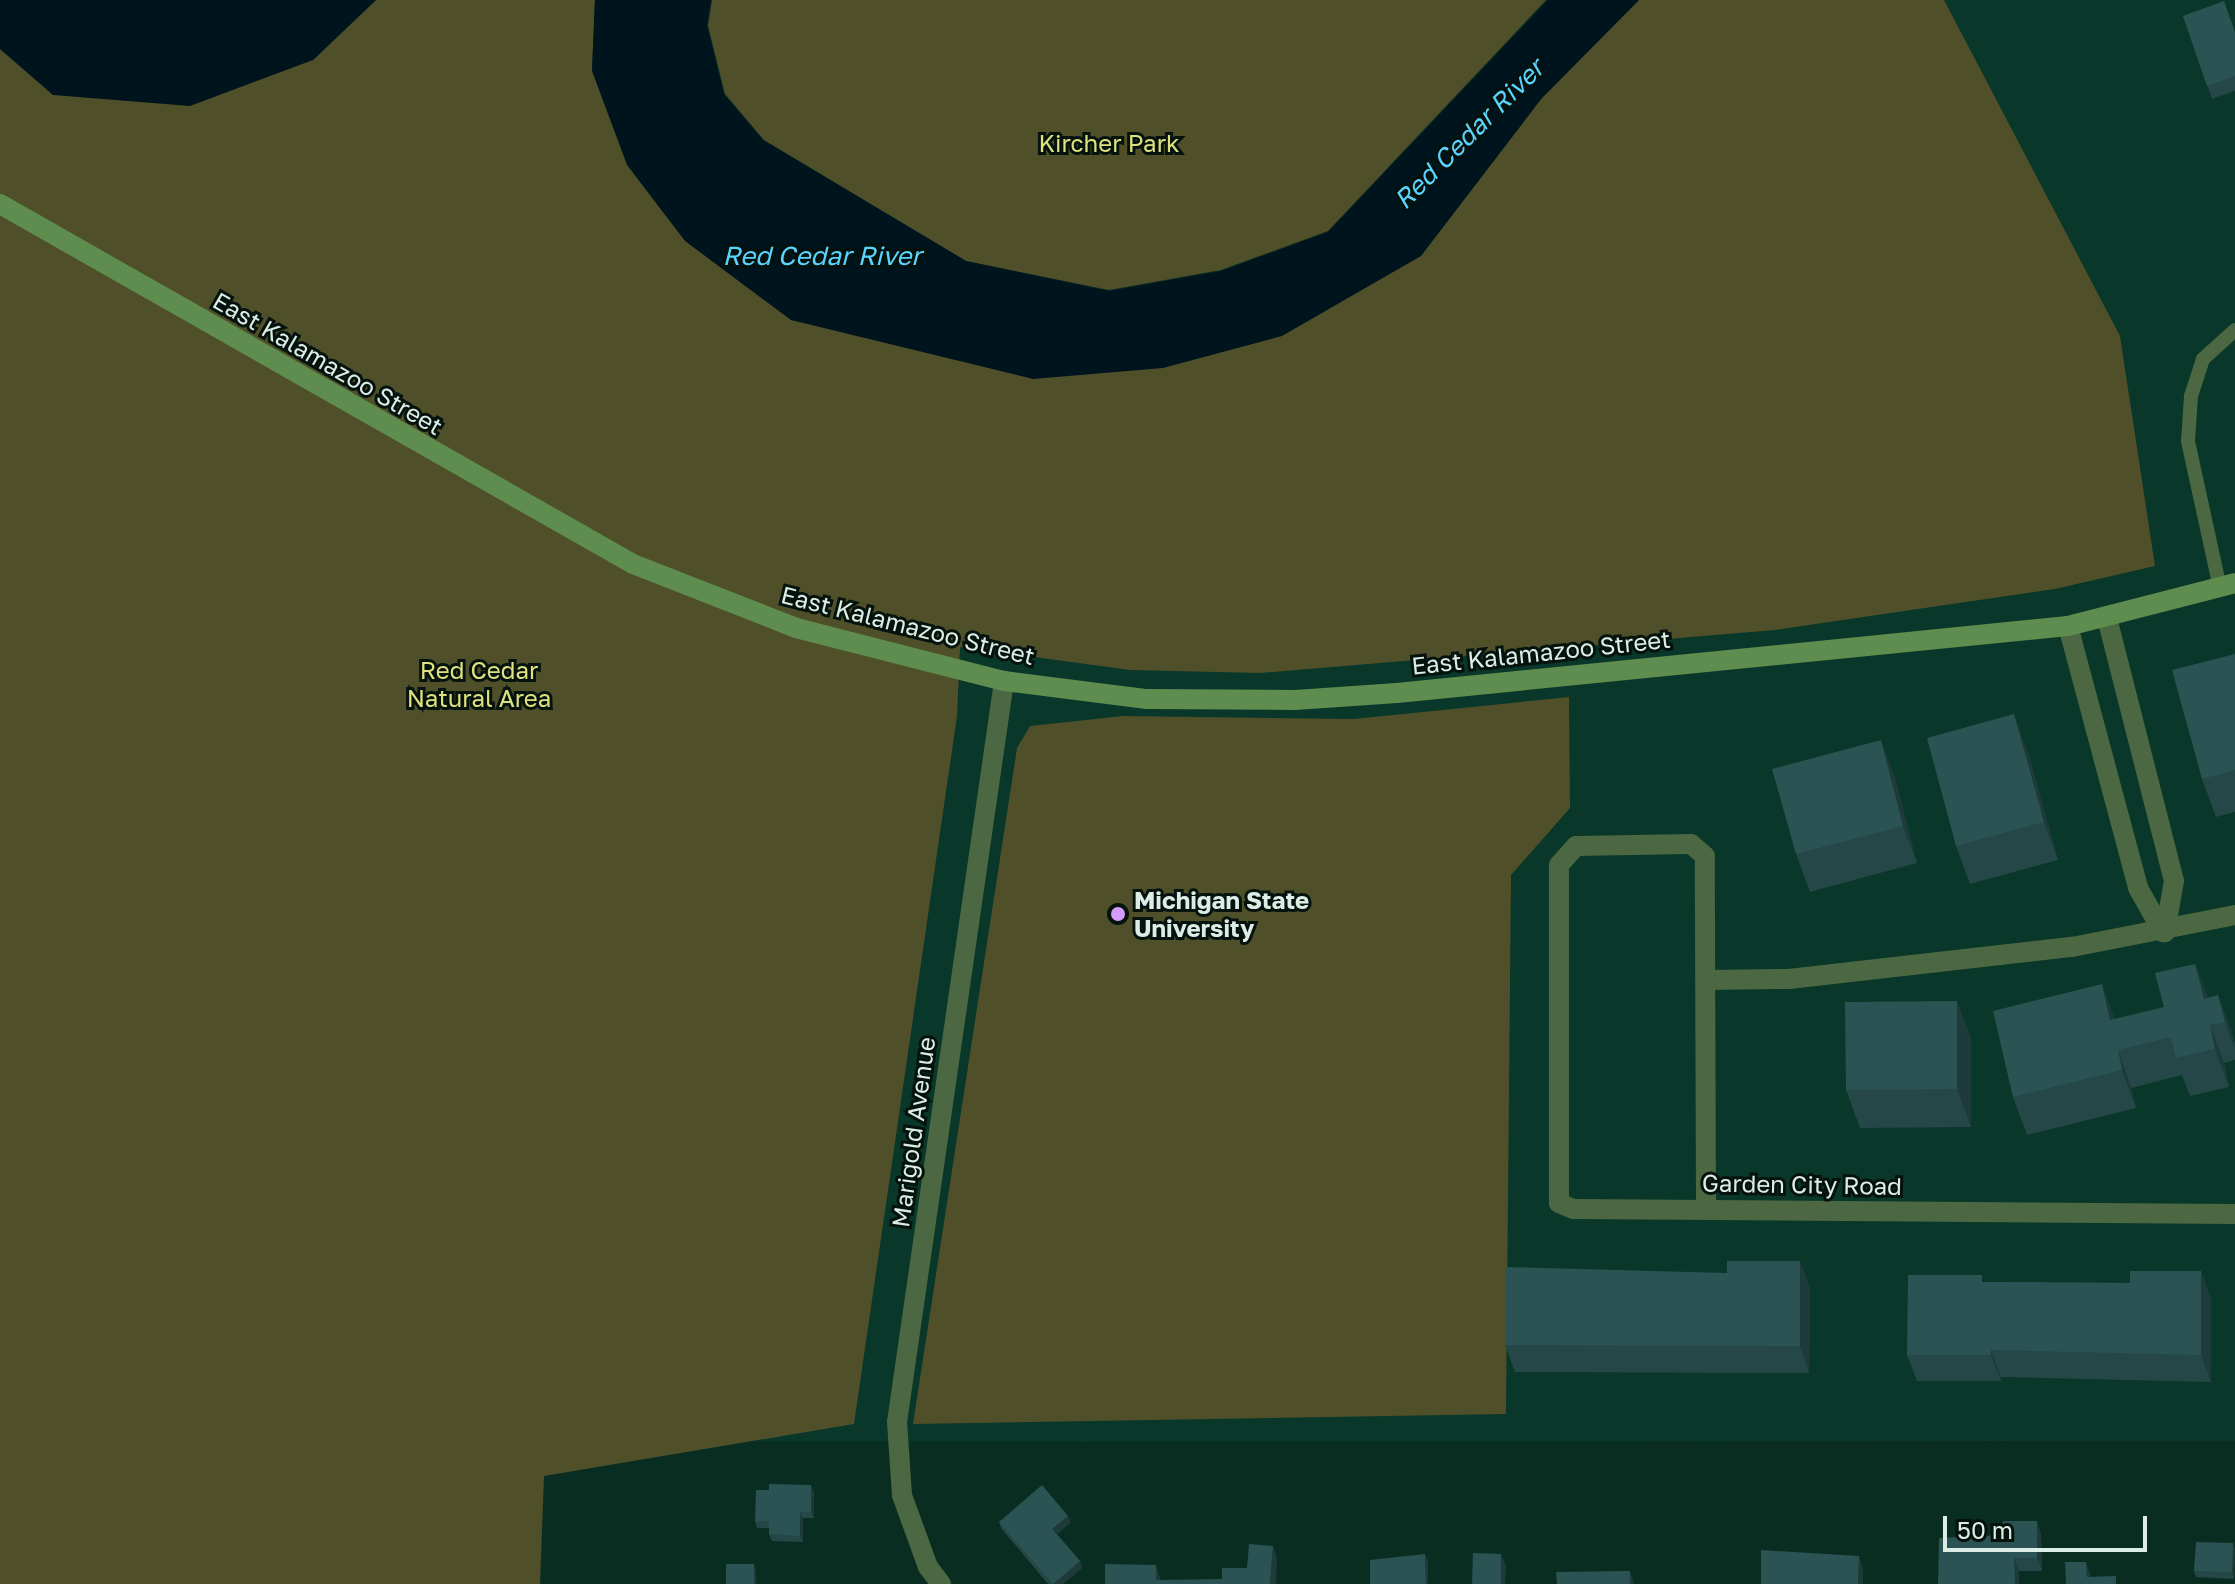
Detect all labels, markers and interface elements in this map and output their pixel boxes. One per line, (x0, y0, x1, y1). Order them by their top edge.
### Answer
water label: Red Cedar River (1388, 53, 1550, 215)
park label: Kircher Park (1038, 129, 1180, 157)
water label: Red Cedar River (723, 240, 921, 272)
street label: East Kalamazoo Street (208, 285, 448, 441)
street label: East Kalamazoo Street (778, 580, 1038, 670)
street label: East Kalamazoo Street (1410, 624, 1672, 680)
park label: Red Cedar Natural Area (407, 656, 551, 712)
place label: Michigan State University (1134, 886, 1309, 942)
marker: Michigan State University (1109, 905, 1127, 923)
street label: Marigold Avenue (885, 1035, 941, 1229)
street label: Garden City Road (1702, 1168, 1902, 1200)
scale bar (1947, 1500, 2151, 1550)
text: 50 m (1957, 1515, 2013, 1544)

